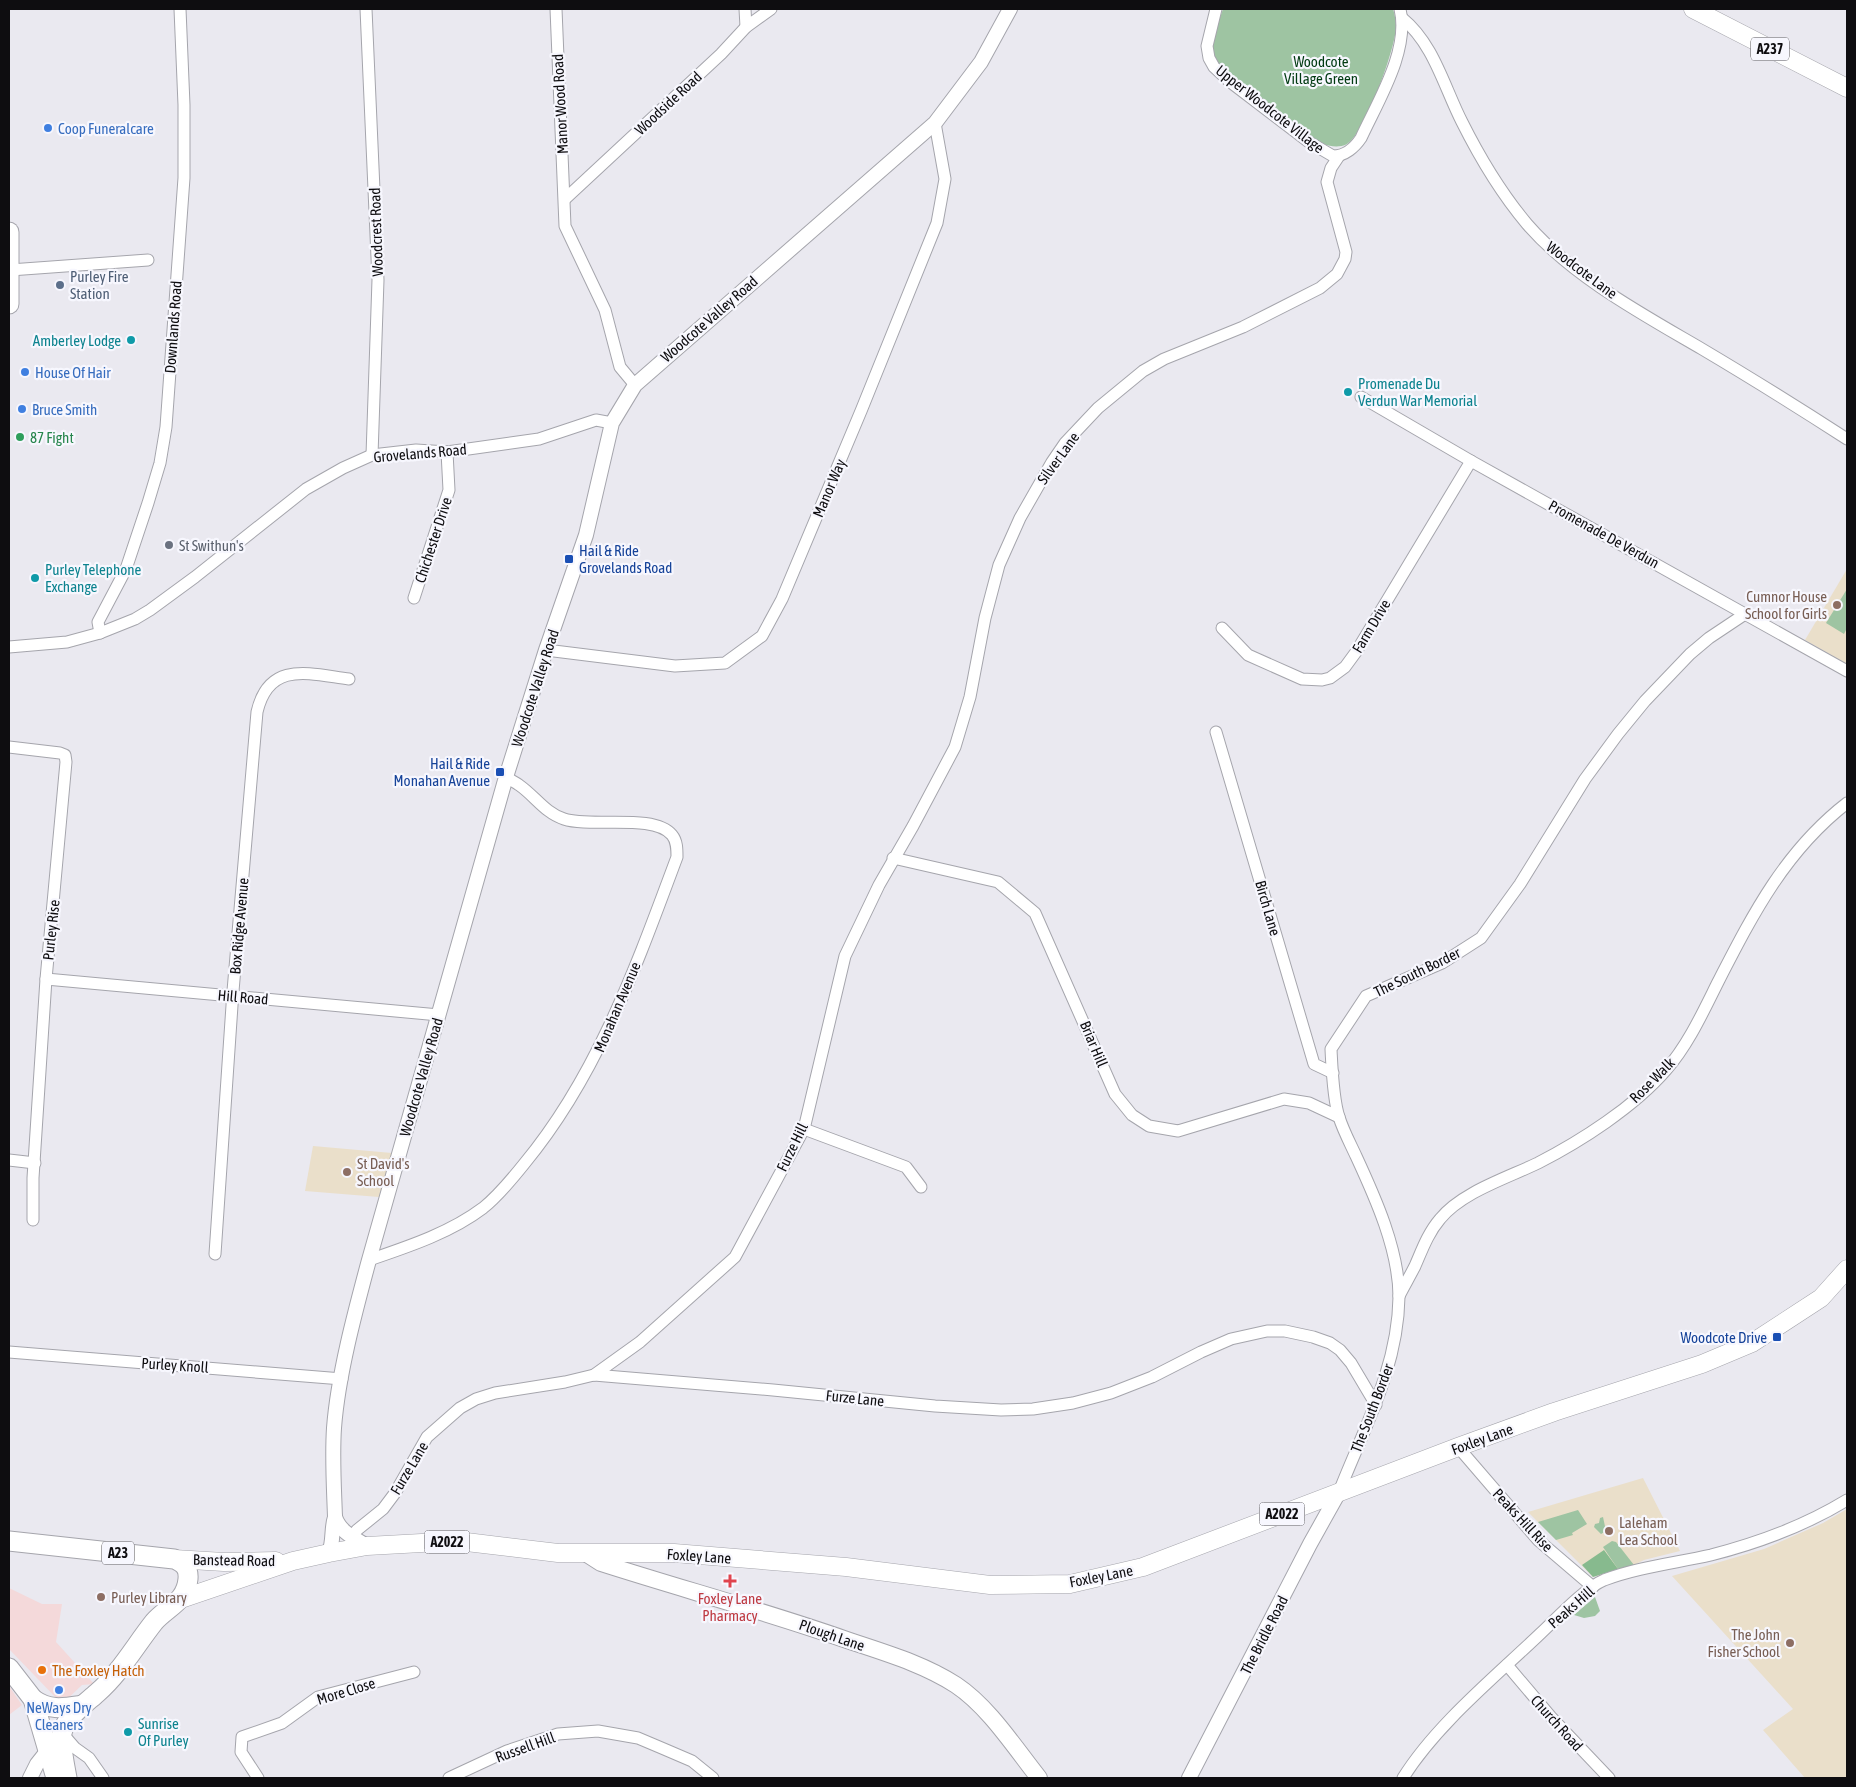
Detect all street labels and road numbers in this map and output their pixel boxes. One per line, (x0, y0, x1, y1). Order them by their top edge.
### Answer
road number: A237 (1751, 38, 1789, 61)
street label: Manor Wood Road (549, 54, 571, 154)
street label: Upper Woodcote Village (1213, 62, 1328, 157)
street label: Woodside Road (631, 68, 705, 138)
street label: Woodcrest Road (366, 187, 386, 277)
street label: Woodcote Lane (1543, 238, 1621, 302)
street label: Woodcote Valley Road (657, 272, 761, 366)
street label: Downlands Road (161, 280, 185, 374)
street label: Silver Lane (1034, 429, 1083, 487)
street label: Grovelands Road (373, 440, 467, 466)
street label: Manor Way (809, 456, 849, 520)
street label: Chichester Drive (411, 495, 455, 585)
street label: Promenade De Verdun (1546, 497, 1662, 571)
street label: Farm Drive (1348, 596, 1394, 656)
street label: Woodcote Valley Road (508, 627, 562, 749)
street label: Box Ridge Avenue (226, 877, 252, 975)
street label: Birch Lane (1252, 878, 1284, 938)
street label: Purley Rise (39, 899, 63, 961)
street label: The South Border (1371, 944, 1463, 1000)
street label: Monahan Avenue (590, 959, 644, 1055)
street label: Hill Road (217, 986, 269, 1008)
street label: Woodcote Valley Road (396, 1016, 446, 1138)
street label: Briar Hill (1077, 1018, 1111, 1070)
street label: Rose Walk (1626, 1054, 1678, 1106)
street label: Furze Hill (773, 1120, 811, 1174)
street label: Purley Knoll (141, 1354, 209, 1376)
street label: The South Border (1347, 1361, 1397, 1455)
street label: Furze Lane (825, 1386, 885, 1410)
street label: Foxley Lane (1449, 1420, 1515, 1458)
street label: Furze Lane (387, 1438, 431, 1497)
street label: Peaks Hill Rise (1489, 1485, 1557, 1555)
road number: A2022 (1260, 1502, 1304, 1526)
road number: A2022 (424, 1530, 470, 1554)
road number: A23 (102, 1542, 134, 1565)
street label: Foxley Lane (666, 1545, 732, 1567)
street label: Banstead Road (193, 1551, 275, 1569)
street label: Foxley Lane (1068, 1561, 1134, 1590)
street label: Peaks Hill (1545, 1583, 1597, 1631)
street label: The Bridle Road (1237, 1593, 1291, 1677)
street label: Plough Lane (797, 1616, 867, 1654)
street label: More Close (315, 1674, 377, 1708)
street label: Church Road (1528, 1692, 1586, 1754)
street label: Russell Hill (493, 1728, 557, 1766)

